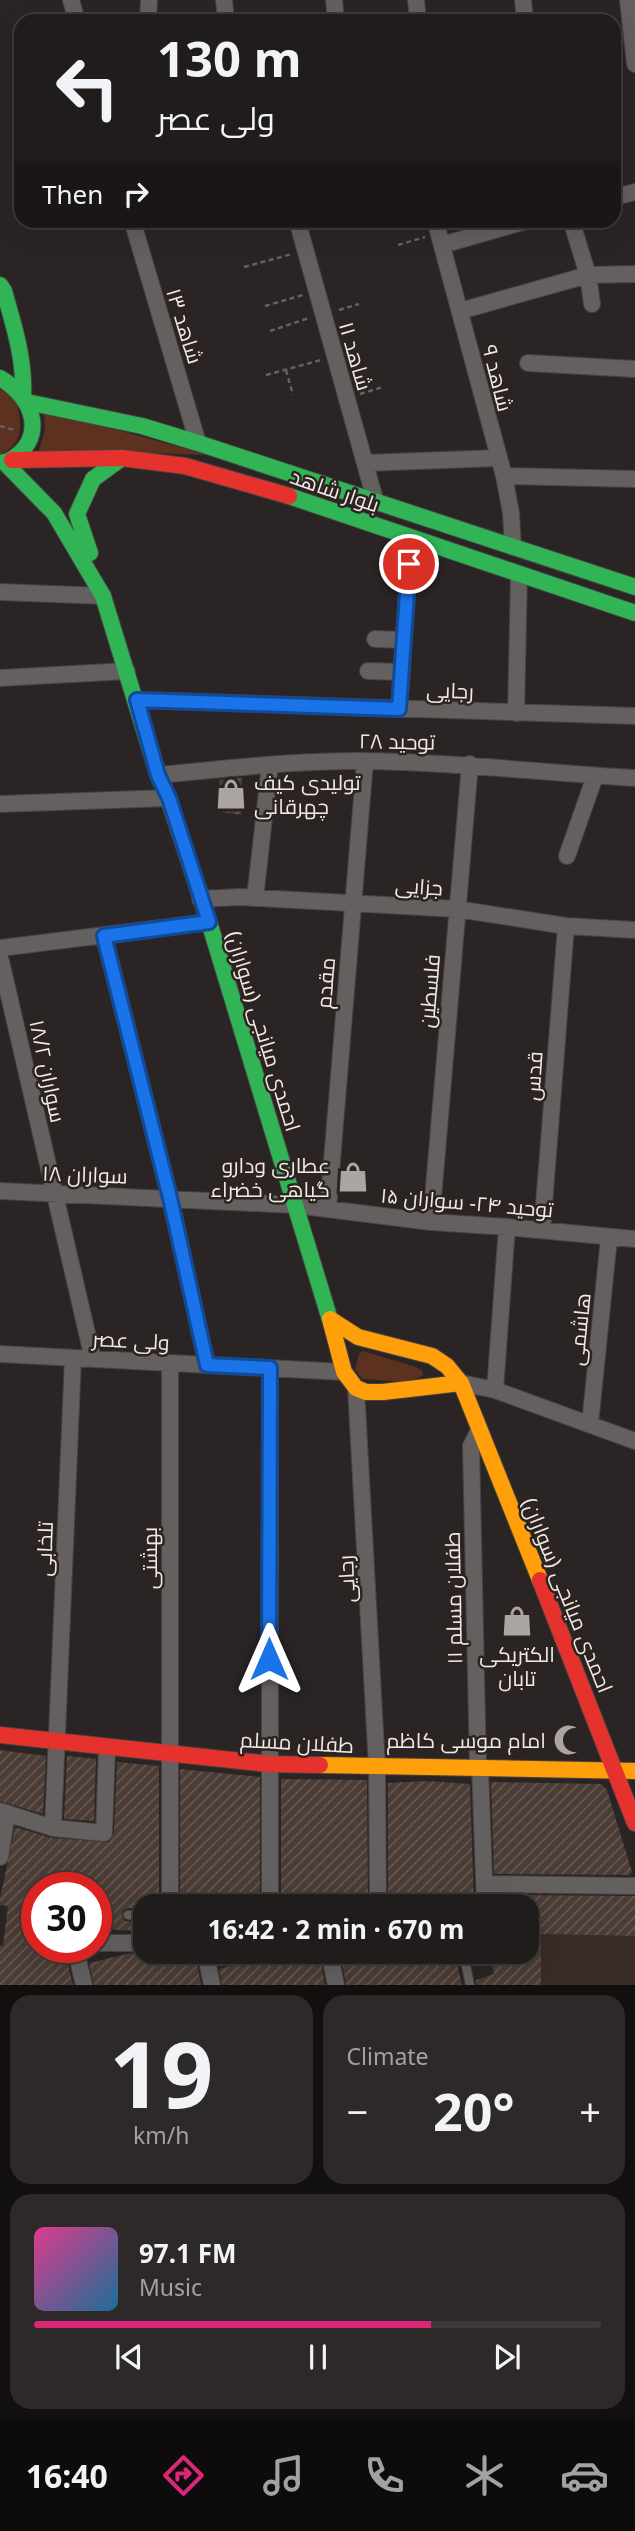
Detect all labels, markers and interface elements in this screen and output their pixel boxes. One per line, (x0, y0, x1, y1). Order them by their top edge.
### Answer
text: 130 m (157, 25, 302, 91)
icon: left (42, 42, 133, 133)
text: ولی عصر (157, 96, 275, 139)
icon: right (117, 175, 155, 213)
text: Then (42, 176, 103, 212)
street label: شاهد ۱۳ (160, 285, 210, 367)
street label: شاهد ۱۱ (333, 319, 379, 393)
street label: شاهد ۹ (476, 342, 520, 414)
street label: بلوار شاهد (287, 462, 383, 518)
pin (379, 534, 439, 594)
icon: arrive (390, 545, 428, 583)
street label: رجایی (426, 675, 474, 705)
street label: توحید ۲۸ (359, 726, 436, 756)
place label: تولیدی کیف چهرقانی (254, 768, 361, 821)
shop icon: تولیدی کیف چهرقانی (214, 777, 248, 811)
street label: جزایی (394, 870, 444, 902)
street label: احمدی میانجی (سواران) (220, 927, 308, 1135)
street label: فلسطین (412, 953, 446, 1029)
street label: مقدم (309, 956, 342, 1010)
street label: سواران ۱۸/۲ (23, 1017, 73, 1125)
street label: قدس (517, 1050, 549, 1102)
place label: عطاری ودارو گیاهی خضراء (210, 1151, 330, 1203)
street label: سواران ۱۸ (42, 1159, 128, 1189)
shop icon: عطاری ودارو گیاهی خضراء (336, 1160, 370, 1194)
street label: توحید ۲۴- سواران ۱۵ (379, 1181, 555, 1224)
street label: هاشمی (561, 1291, 597, 1367)
street label: ولی عصر (91, 1324, 170, 1356)
street label: احمدی میانجی (سواران) (516, 1493, 620, 1697)
street label: تلخابی (29, 1521, 59, 1577)
street label: بهشتی (135, 1527, 163, 1589)
street label: طفلان مسلم ۱۱ (438, 1531, 469, 1665)
street label: رجایی (331, 1555, 361, 1603)
shop icon: الکتریکی تابان (500, 1604, 534, 1638)
position arrow (232, 1622, 306, 1696)
place label: الکتریکی تابان (479, 1640, 555, 1692)
mosque icon: امام موسی کاظم (552, 1723, 586, 1757)
street label: طفلان مسلم (239, 1725, 355, 1760)
place label: امام موسی کاظم (386, 1726, 546, 1755)
speed limit sign: 30 (21, 1872, 112, 1963)
text: 16:42 · 2 min · 670 m (208, 1911, 464, 1947)
text: 19 (109, 2011, 213, 2135)
text: Climate (347, 2040, 429, 2072)
text: 20° (433, 2075, 515, 2146)
text: − (347, 2085, 368, 2137)
text: + (579, 2085, 601, 2137)
text: km/h (133, 2119, 190, 2151)
text: 97.1 FM (139, 2235, 236, 2271)
text: Music (139, 2271, 202, 2303)
icon: previous (110, 2338, 148, 2376)
icon: pause (299, 2338, 337, 2376)
icon: next (488, 2338, 526, 2376)
icon: directions (159, 2451, 208, 2500)
icon: music (259, 2451, 308, 2500)
icon: phone (360, 2451, 409, 2500)
icon: climate (460, 2451, 509, 2500)
icon: car (560, 2451, 609, 2500)
text: 16:40 (26, 2454, 108, 2497)

